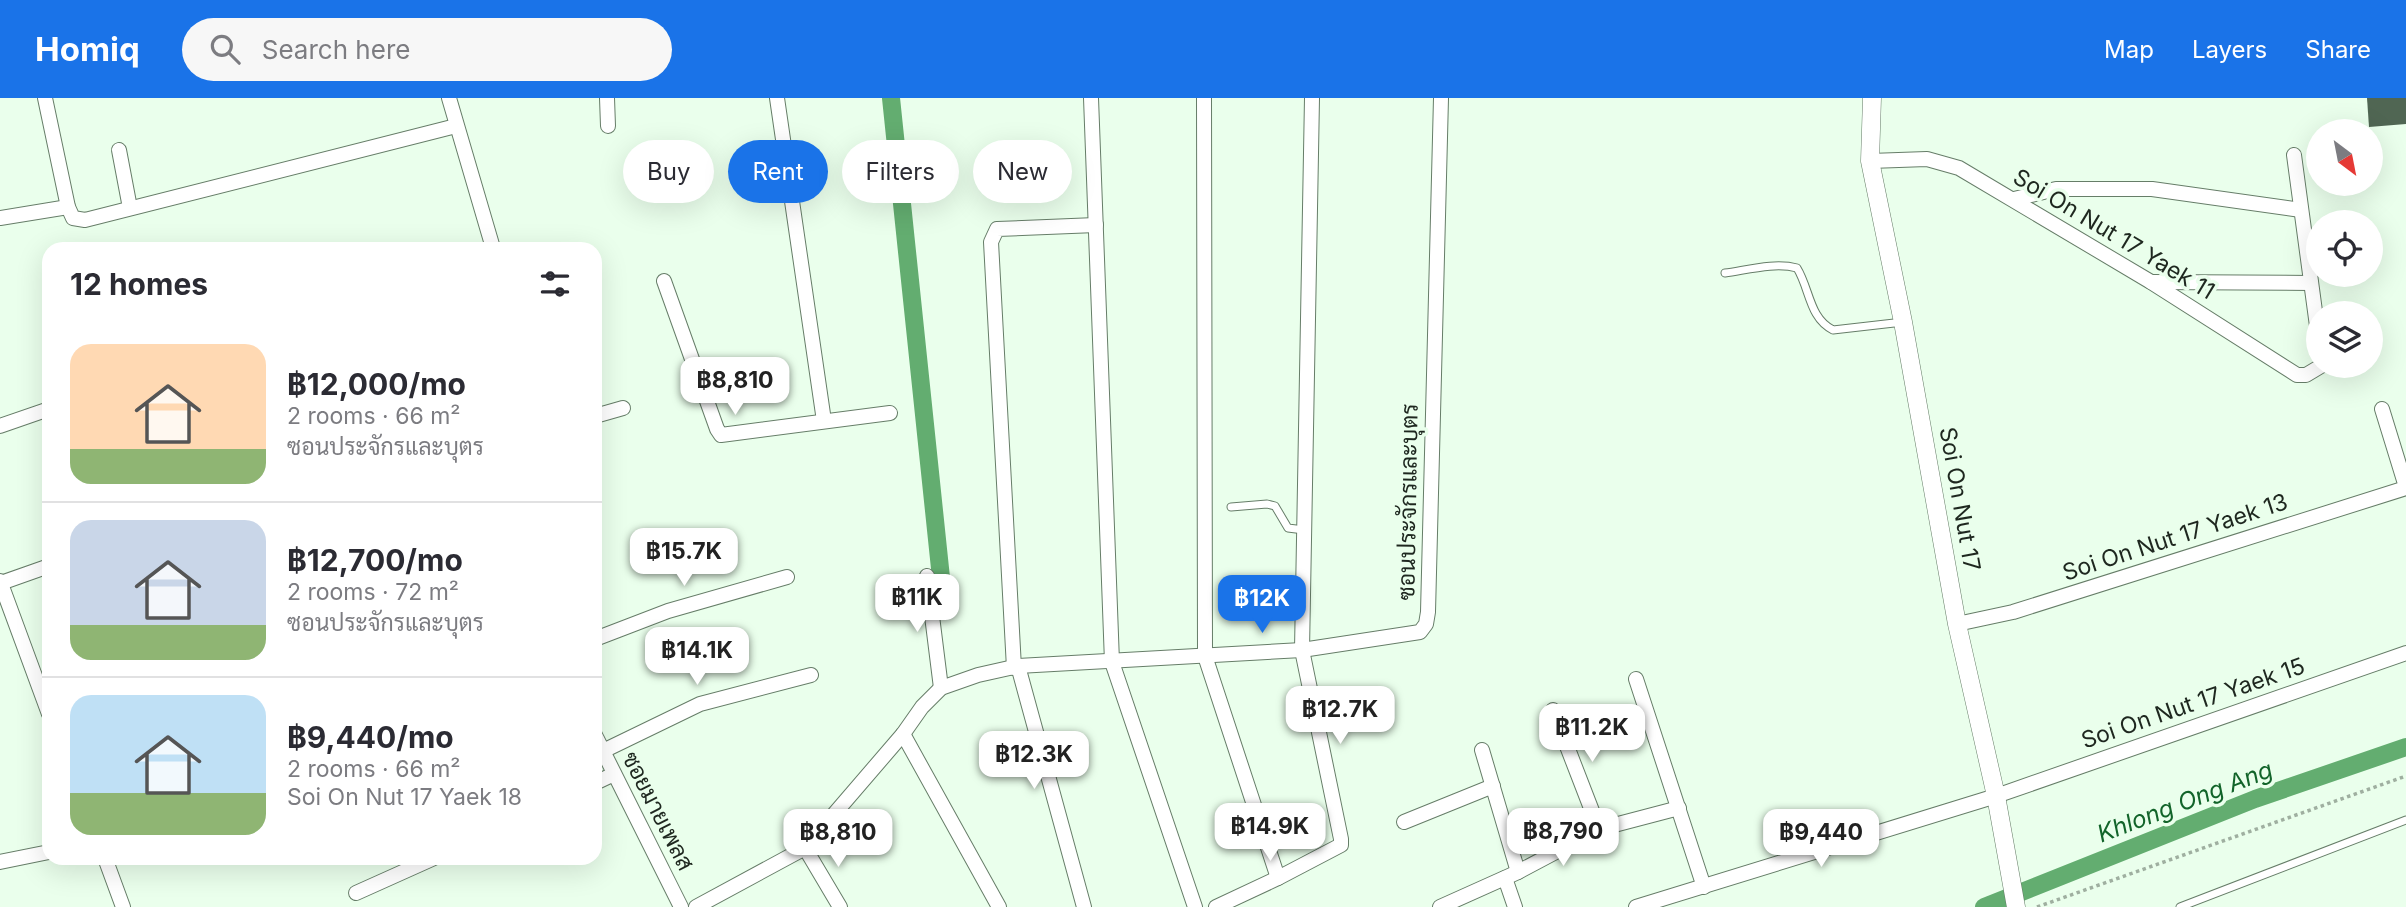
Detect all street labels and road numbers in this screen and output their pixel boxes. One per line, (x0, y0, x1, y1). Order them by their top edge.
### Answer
street label: Soi On Nut 17 Yaek 11 (2008, 163, 2220, 305)
street label: ซอนประจักรและบุตร (1392, 403, 1426, 601)
street label: Soi On Nut 17 (1934, 425, 1986, 573)
street label: Soi On Nut 17 Yaek 13 (2059, 487, 2291, 587)
street label: Soi On Nut 17 Yaek 15 (2077, 652, 2309, 754)
street label: ซอยมายเพลส (616, 747, 700, 875)

